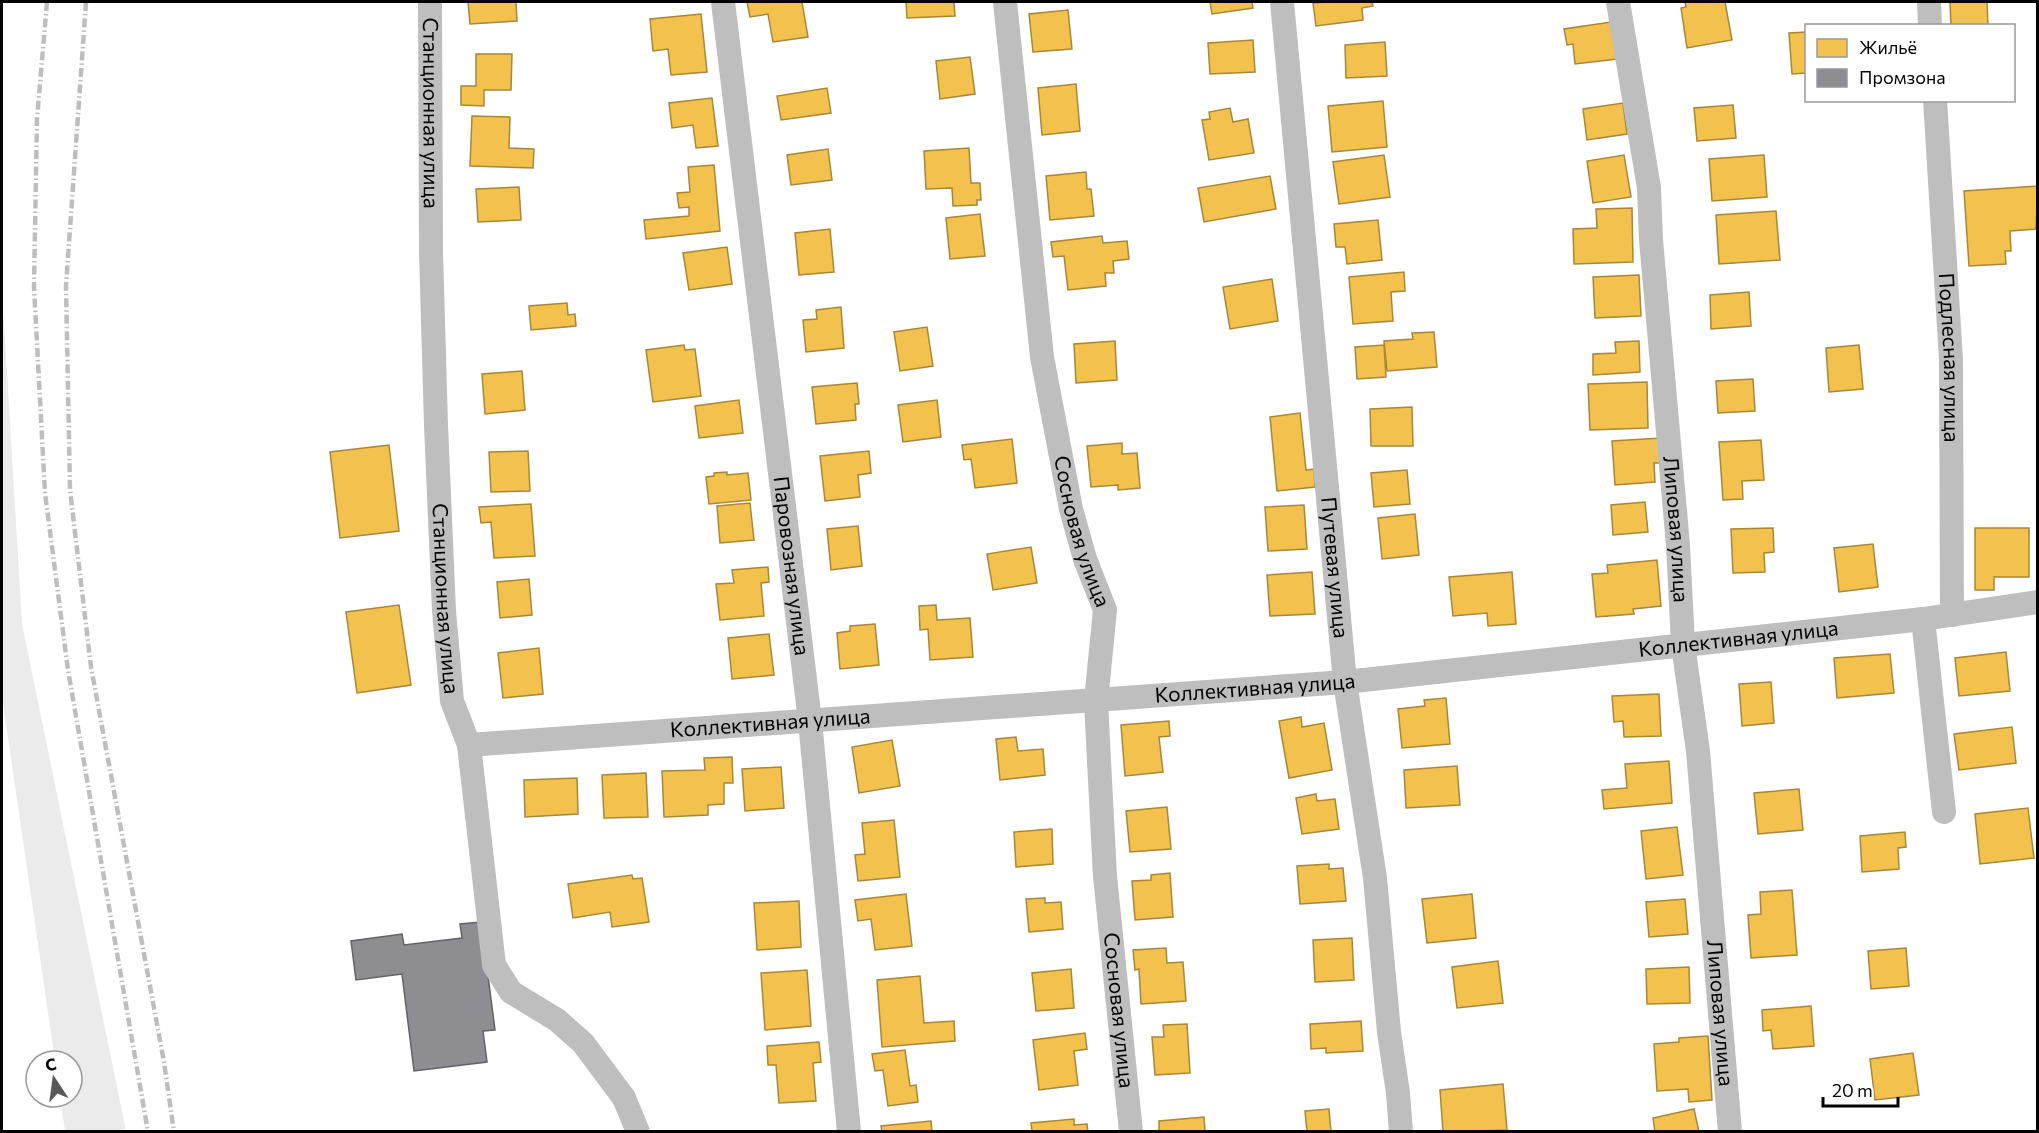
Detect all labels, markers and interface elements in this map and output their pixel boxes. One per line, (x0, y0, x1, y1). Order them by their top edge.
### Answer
street label: Станционная улица (419, 17, 445, 209)
legend (1805, 24, 2015, 102)
text: Жильё (1859, 36, 1917, 58)
text: Промзона (1859, 66, 1946, 88)
street label: Подлесная улица (1935, 272, 1965, 442)
street label: Сосновая улица (1050, 453, 1117, 610)
street label: Липовая улица (1659, 455, 1695, 603)
street label: Паровозная улица (769, 475, 816, 657)
street label: Путевая улица (1317, 496, 1355, 639)
street label: Станционная улица (428, 503, 465, 695)
street label: Коллективная улица (1637, 614, 1839, 661)
street label: Коллективная улица (1154, 667, 1356, 707)
street label: Коллективная улица (669, 702, 871, 742)
street label: Сосновая улица (1100, 931, 1140, 1089)
street label: Липовая улица (1703, 939, 1740, 1087)
north arrow (24, 1049, 84, 1109)
text: С (43, 1053, 58, 1074)
scale bar (1823, 1070, 1898, 1108)
text: 20 m (1832, 1079, 1873, 1101)

